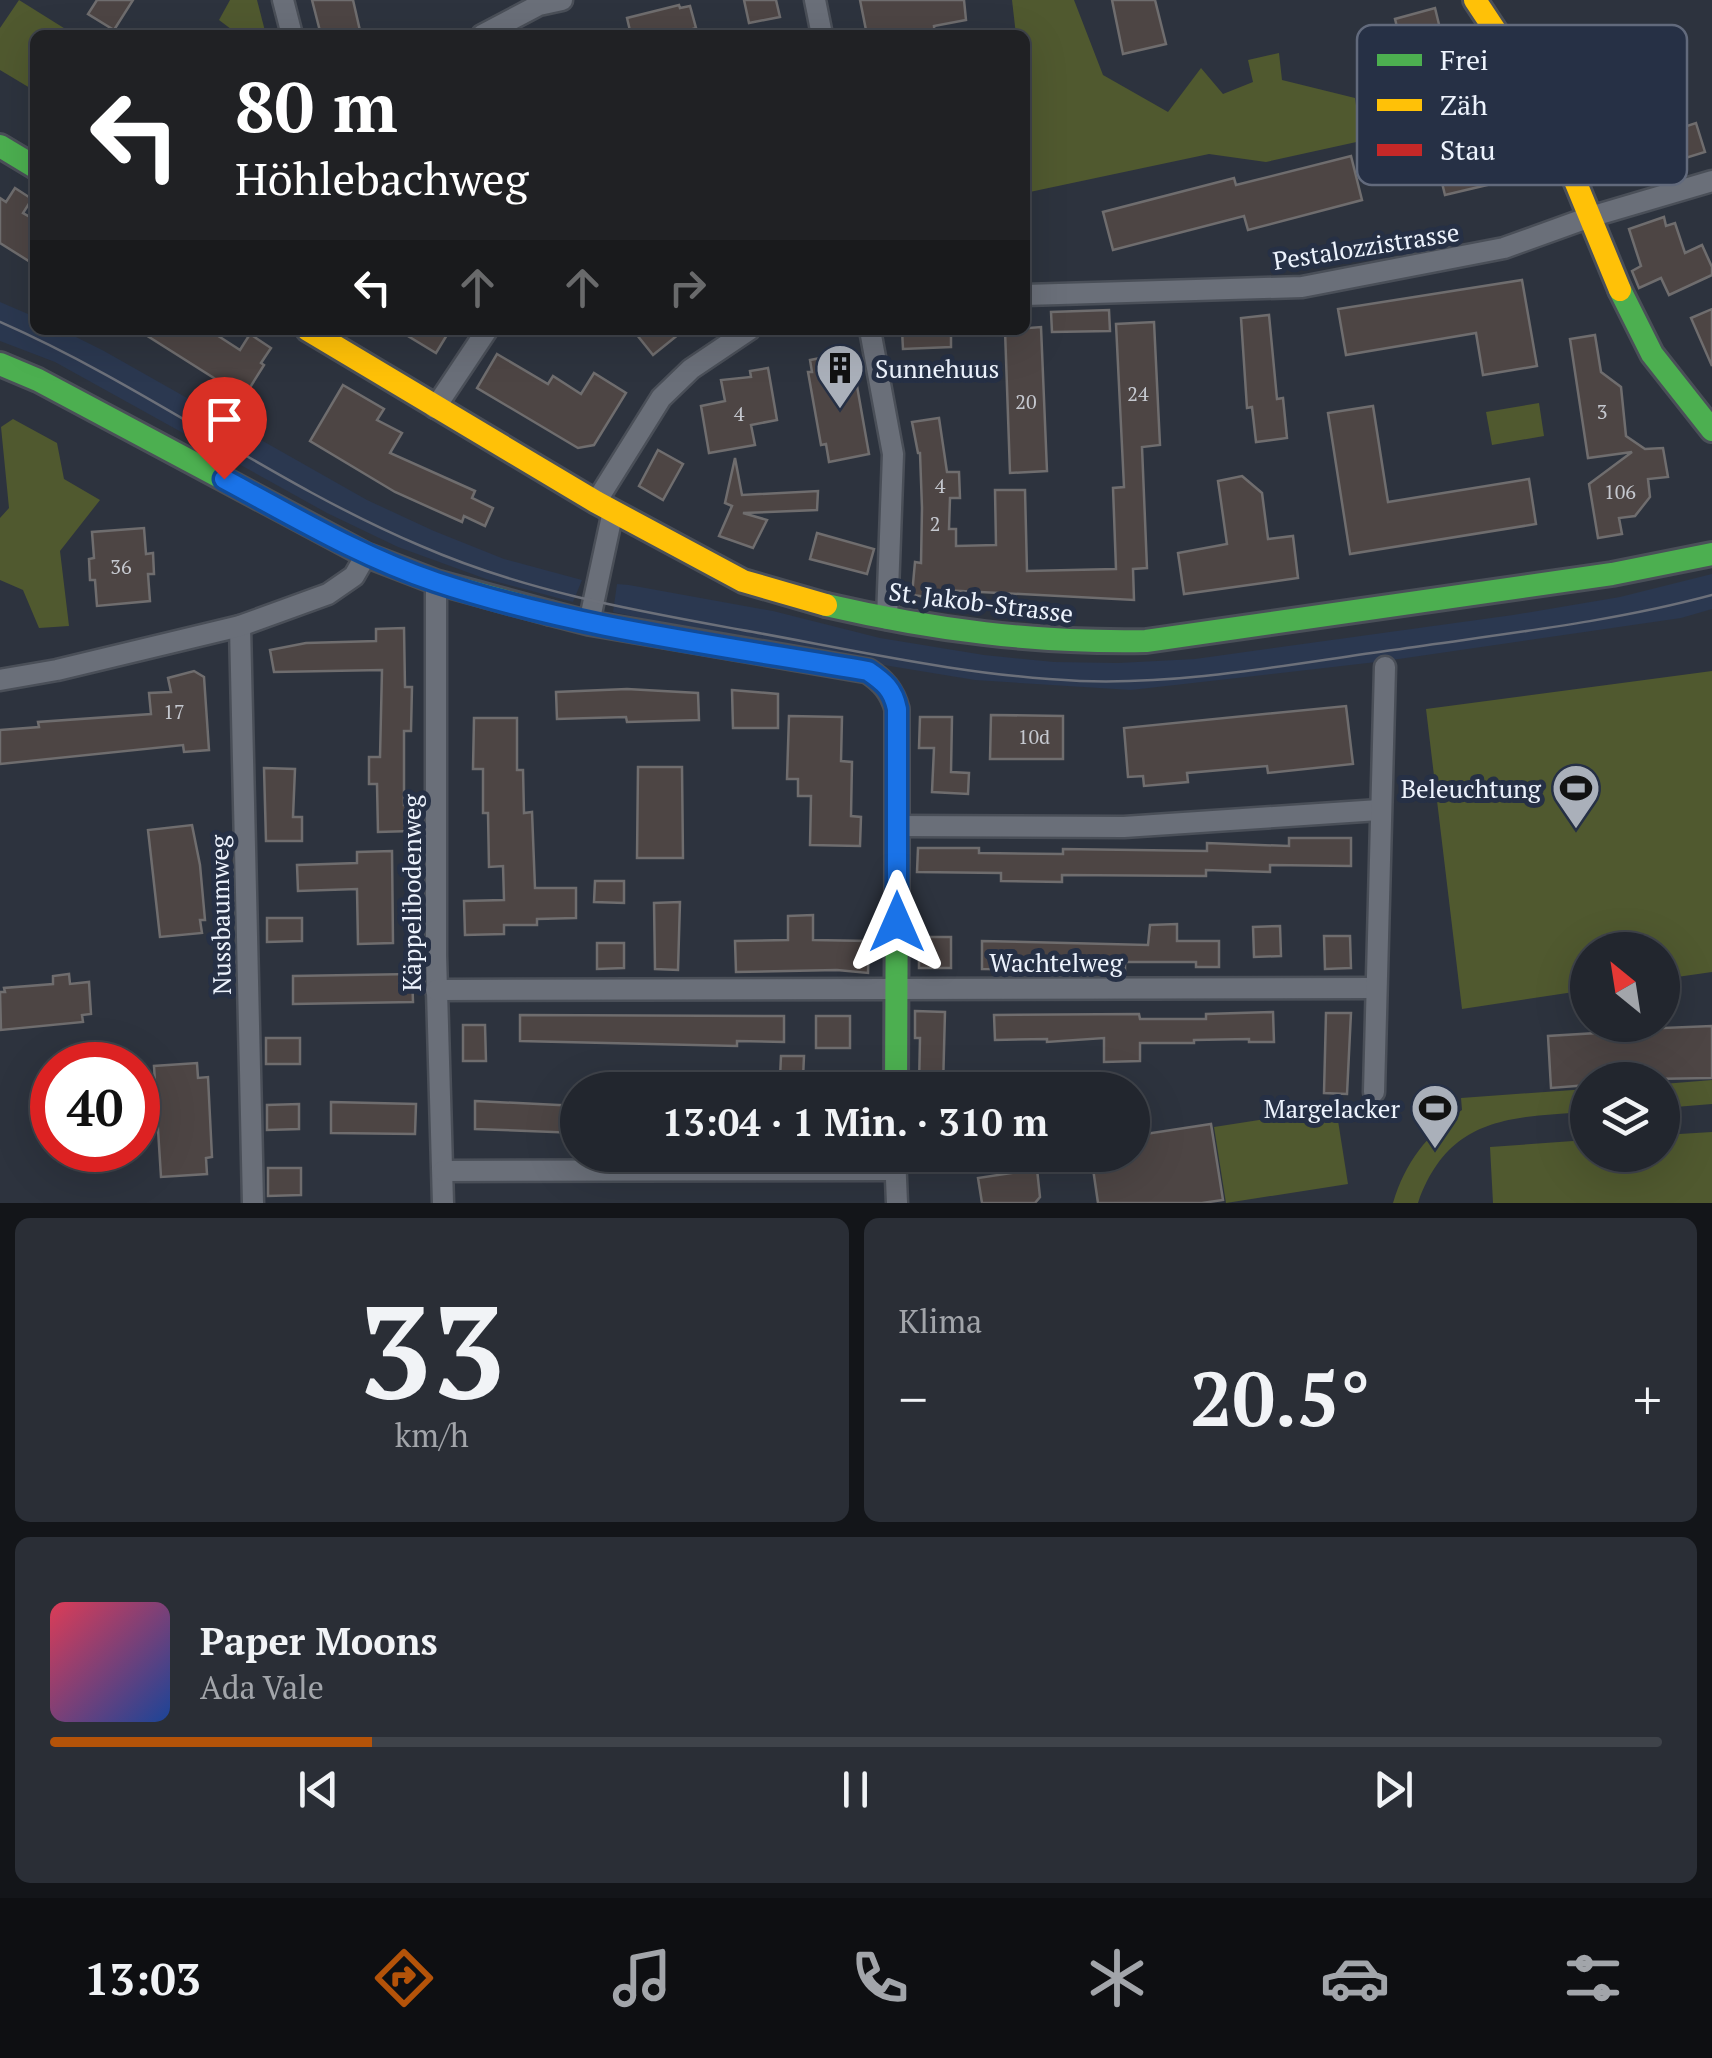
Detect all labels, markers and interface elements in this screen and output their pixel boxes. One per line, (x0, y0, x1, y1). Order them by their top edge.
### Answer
legend (1357, 25, 1687, 185)
text: Frei (1440, 41, 1489, 78)
text: 80 m (235, 59, 398, 152)
icon: left (70, 70, 200, 200)
text: Zäh (1440, 86, 1488, 123)
text: Stau (1440, 131, 1496, 168)
text: Höhlebachweg (235, 148, 528, 208)
street label: Pestalozzistrasse (1270, 215, 1462, 277)
icon: left (345, 260, 400, 315)
icon: ahead (450, 260, 505, 315)
icon: ahead (555, 260, 610, 315)
icon: right (660, 260, 715, 315)
building icon: Sunnehuus (814, 342, 866, 410)
place label: Sunnehuus (875, 352, 999, 385)
pin (182, 377, 267, 480)
house number: 24 (1127, 380, 1149, 407)
house number: 20 (1015, 388, 1037, 415)
icon: arrive (197, 392, 252, 447)
house number: 3 (1597, 398, 1607, 425)
house number: 4 (734, 400, 745, 427)
house number: 4 (935, 472, 946, 499)
house number: 106 (1604, 478, 1636, 505)
house number: 2 (930, 510, 940, 537)
house number: 36 (110, 553, 132, 580)
street label: St. Jakob-Strasse (887, 574, 1075, 630)
house number: 17 (163, 698, 185, 725)
house number: 10d (1018, 723, 1050, 750)
sports icon: Beleuchtung (1550, 762, 1602, 830)
place label: Beleuchtung (1401, 772, 1542, 805)
street label: Käppelibodenweg (395, 794, 428, 992)
street label: Nussbaumweg (202, 834, 238, 995)
position arrow (845, 870, 949, 974)
north arrow (1570, 932, 1680, 1042)
map controls (1570, 932, 1680, 1172)
street label: Wachtelweg (989, 946, 1124, 979)
speed limit sign: 40 (30, 1042, 160, 1172)
button: layers (1570, 1062, 1680, 1172)
sports icon: Margelacker (1409, 1082, 1461, 1150)
place label: Margelacker (1264, 1092, 1400, 1125)
text: 13:04 · 1 Min. · 310 m (662, 1097, 1048, 1147)
text: 33 (358, 1263, 505, 1435)
text: Klima (899, 1300, 982, 1342)
text: 20.5° (1190, 1348, 1370, 1447)
text: − (899, 1362, 928, 1435)
text: + (1633, 1362, 1662, 1435)
text: km/h (395, 1414, 469, 1456)
text: Paper Moons (200, 1616, 438, 1666)
text: Ada Vale (200, 1666, 324, 1708)
icon: previous (291, 1762, 346, 1817)
icon: pause (828, 1762, 883, 1817)
icon: next (1366, 1762, 1421, 1817)
icon: directions (369, 1943, 439, 2013)
icon: music (607, 1943, 677, 2013)
icon: phone (845, 1943, 915, 2013)
icon: climate (1082, 1943, 1152, 2013)
icon: car (1320, 1943, 1390, 2013)
icon: filters (1558, 1943, 1628, 2013)
text: 13:03 (84, 1948, 201, 2008)

